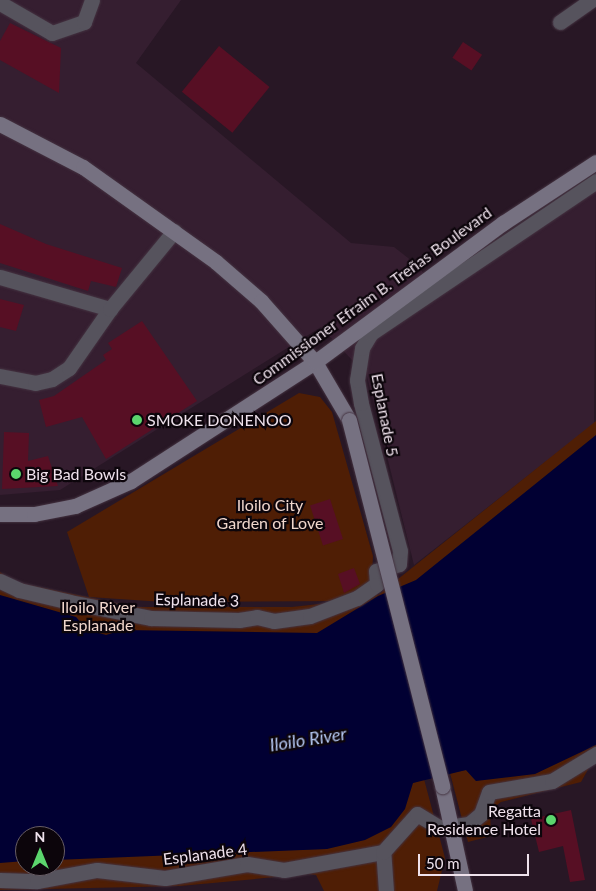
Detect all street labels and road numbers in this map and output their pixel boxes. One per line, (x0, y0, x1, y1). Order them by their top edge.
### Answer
street label: Commissioner Efraim B. Treñas Boulevard (248, 203, 496, 389)
street label: Esplanade 5 (368, 372, 402, 458)
street label: Esplanade 3 (155, 590, 239, 610)
street label: Esplanade 4 (162, 839, 248, 869)

